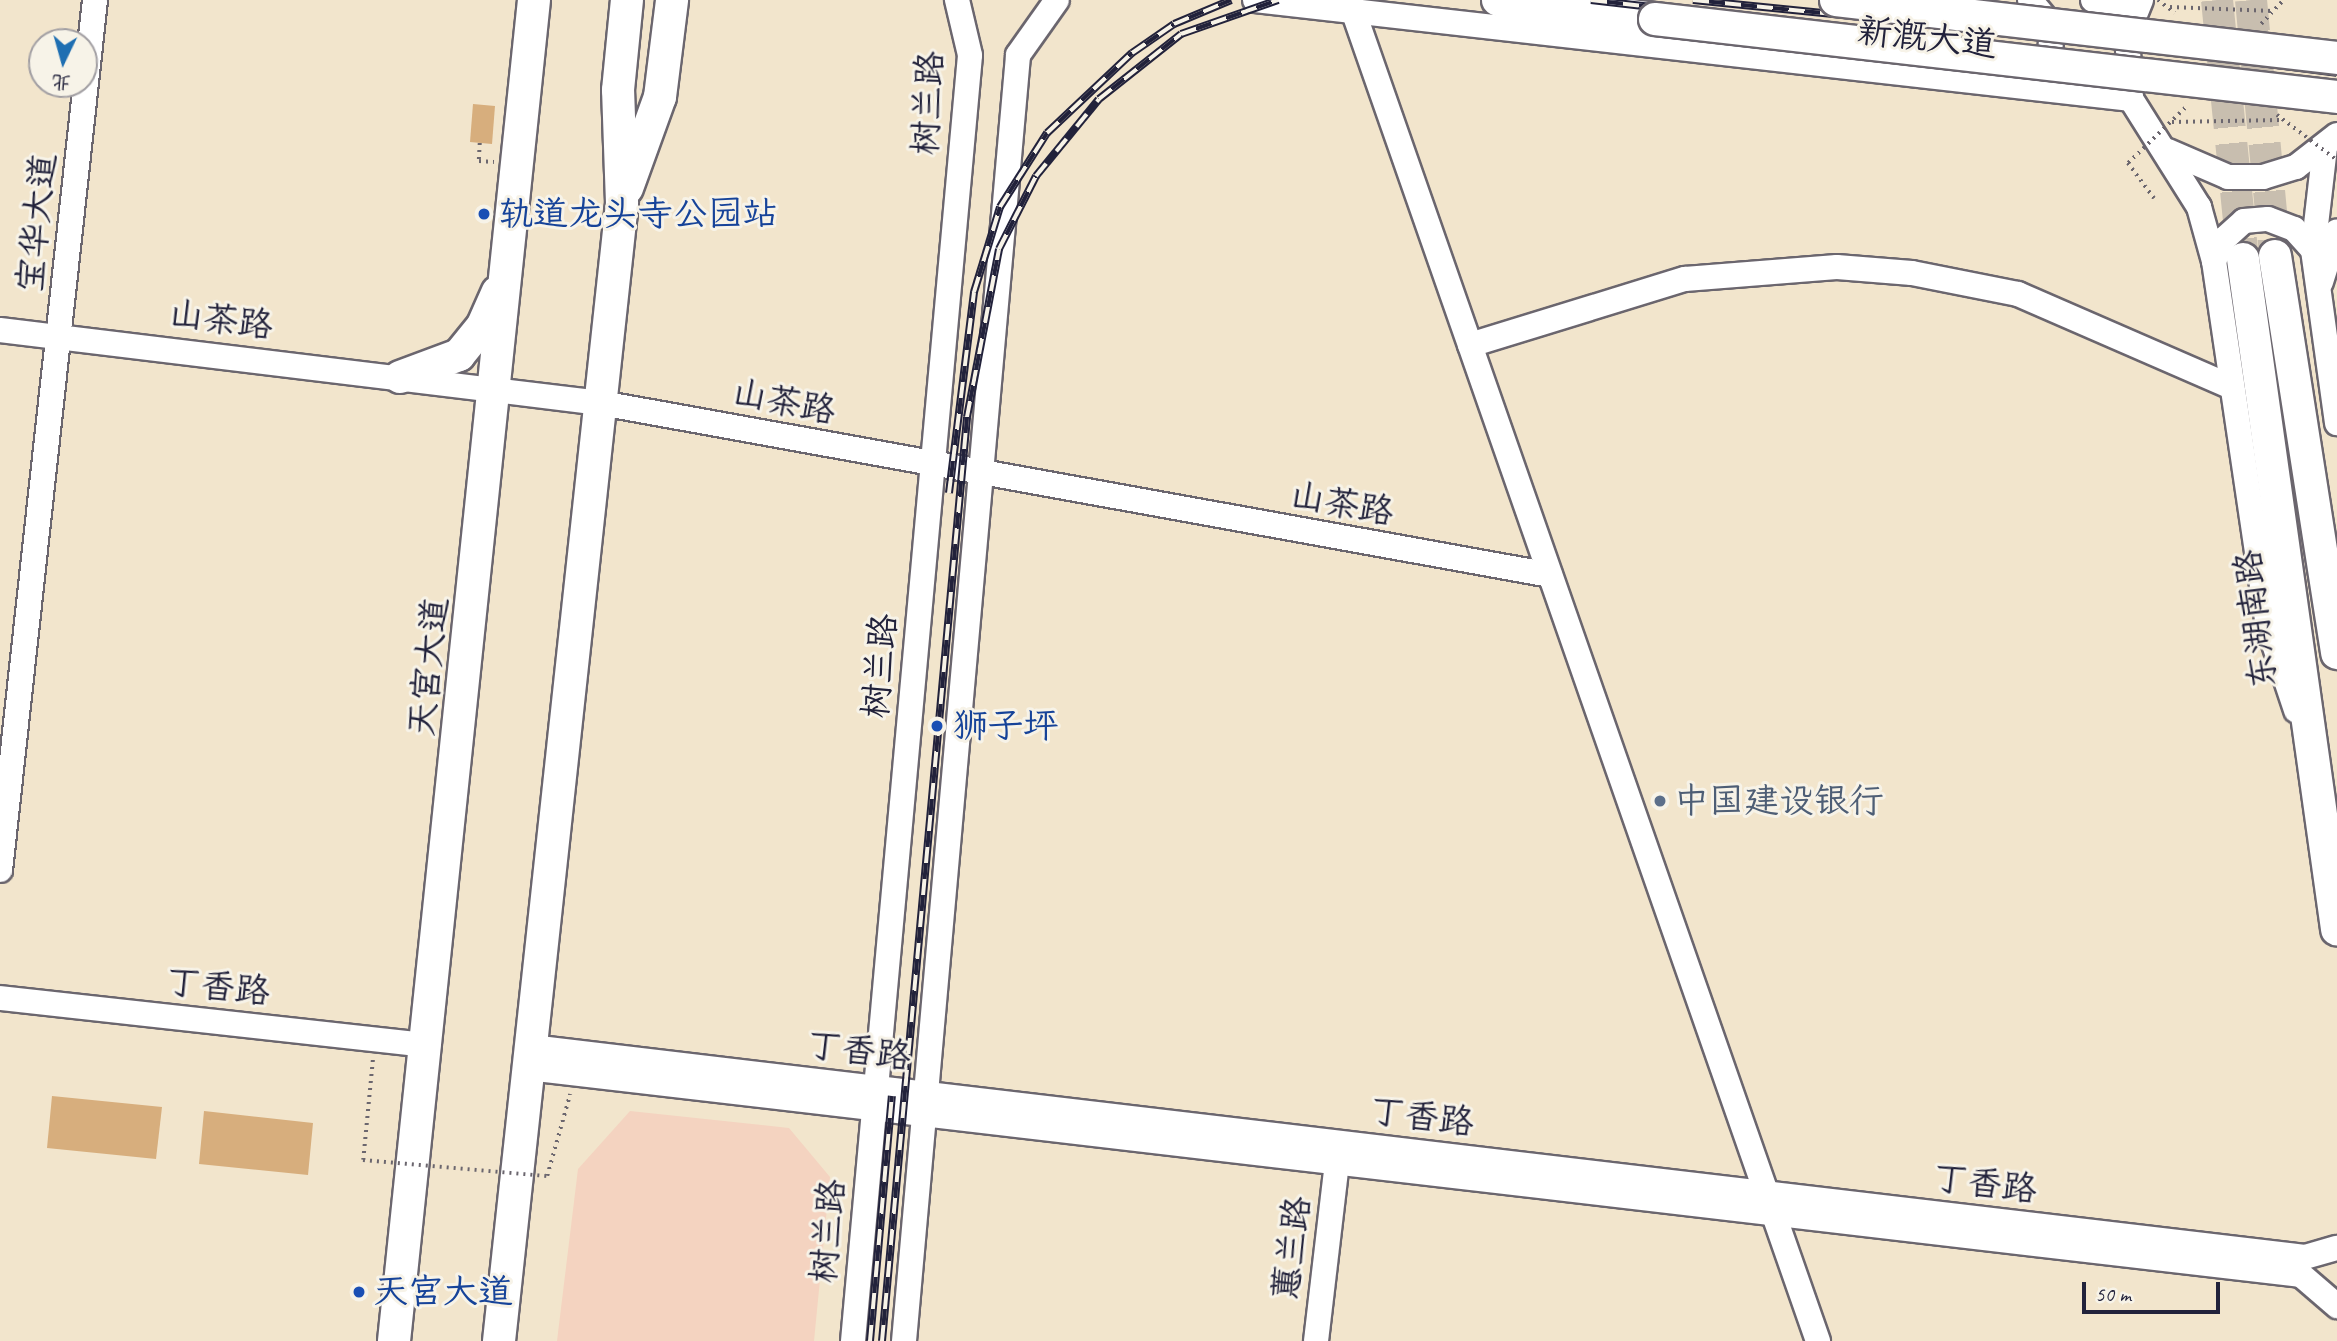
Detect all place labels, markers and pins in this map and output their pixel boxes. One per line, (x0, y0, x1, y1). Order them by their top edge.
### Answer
place label: 轨道龙头寺公园站 (498, 193, 778, 235)
marker: 轨道龙头寺公园站 (476, 206, 492, 222)
place label: 狮子坪 (953, 705, 1058, 747)
marker: 狮子坪 (927, 716, 947, 736)
place label: 中国建设银行 (1674, 780, 1884, 822)
marker: 中国建设银行 (1652, 793, 1668, 809)
place label: 天宫大道 (373, 1271, 513, 1313)
marker: 天宫大道 (351, 1284, 367, 1300)

